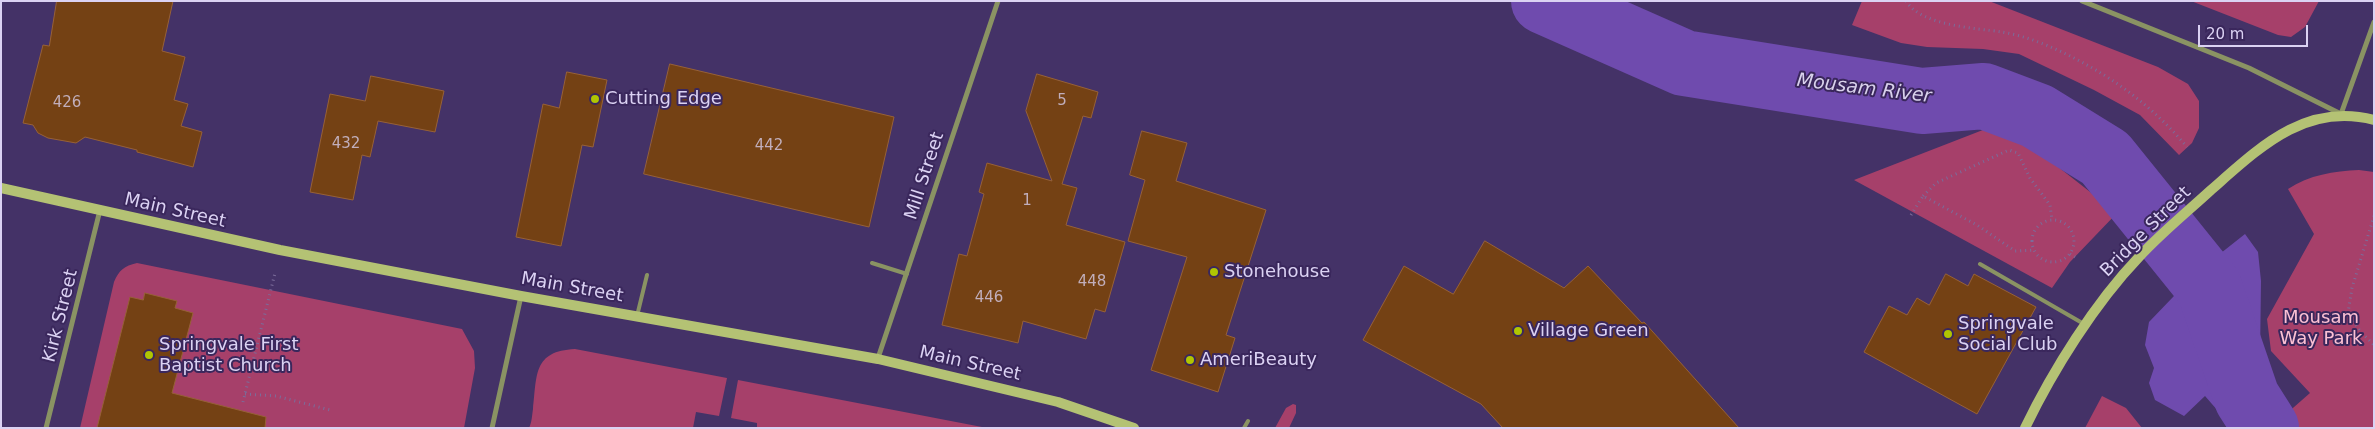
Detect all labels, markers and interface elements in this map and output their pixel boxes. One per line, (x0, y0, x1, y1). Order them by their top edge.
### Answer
scale bar (2200, 15, 2310, 47)
text: 20 m (2206, 25, 2244, 43)
water label: Mousam River (1795, 69, 1933, 109)
place label: Cutting Edge (605, 88, 722, 110)
house number: 5 (1057, 92, 1067, 110)
marker: Cutting Edge (589, 93, 601, 105)
house number: 426 (53, 94, 81, 112)
street label: Mill Street (901, 129, 949, 223)
house number: 432 (332, 135, 360, 153)
house number: 442 (755, 137, 783, 155)
street label: Bridge Street (2096, 182, 2196, 282)
street label: Main Street (122, 189, 228, 233)
house number: 1 (1022, 192, 1032, 210)
place label: Stonehouse (1224, 261, 1330, 283)
marker: Stonehouse (1208, 266, 1220, 278)
street label: Kirk Street (39, 267, 83, 365)
street label: Main Street (519, 268, 625, 308)
house number: 448 (1078, 273, 1106, 291)
house number: 446 (975, 289, 1003, 307)
park label: Mousam Way Park (2280, 307, 2362, 350)
place label: Springvale Social Club (1958, 313, 2057, 356)
place label: Village Green (1528, 320, 1649, 342)
marker: Village Green (1512, 325, 1524, 337)
marker: Springvale Social Club (1942, 328, 1954, 340)
place label: Springvale First Baptist Church (159, 334, 298, 376)
street label: Main Street (917, 342, 1023, 386)
marker: Springvale First Baptist Church (143, 349, 155, 361)
place label: AmeriBeauty (1200, 349, 1317, 371)
marker: AmeriBeauty (1184, 354, 1196, 366)

